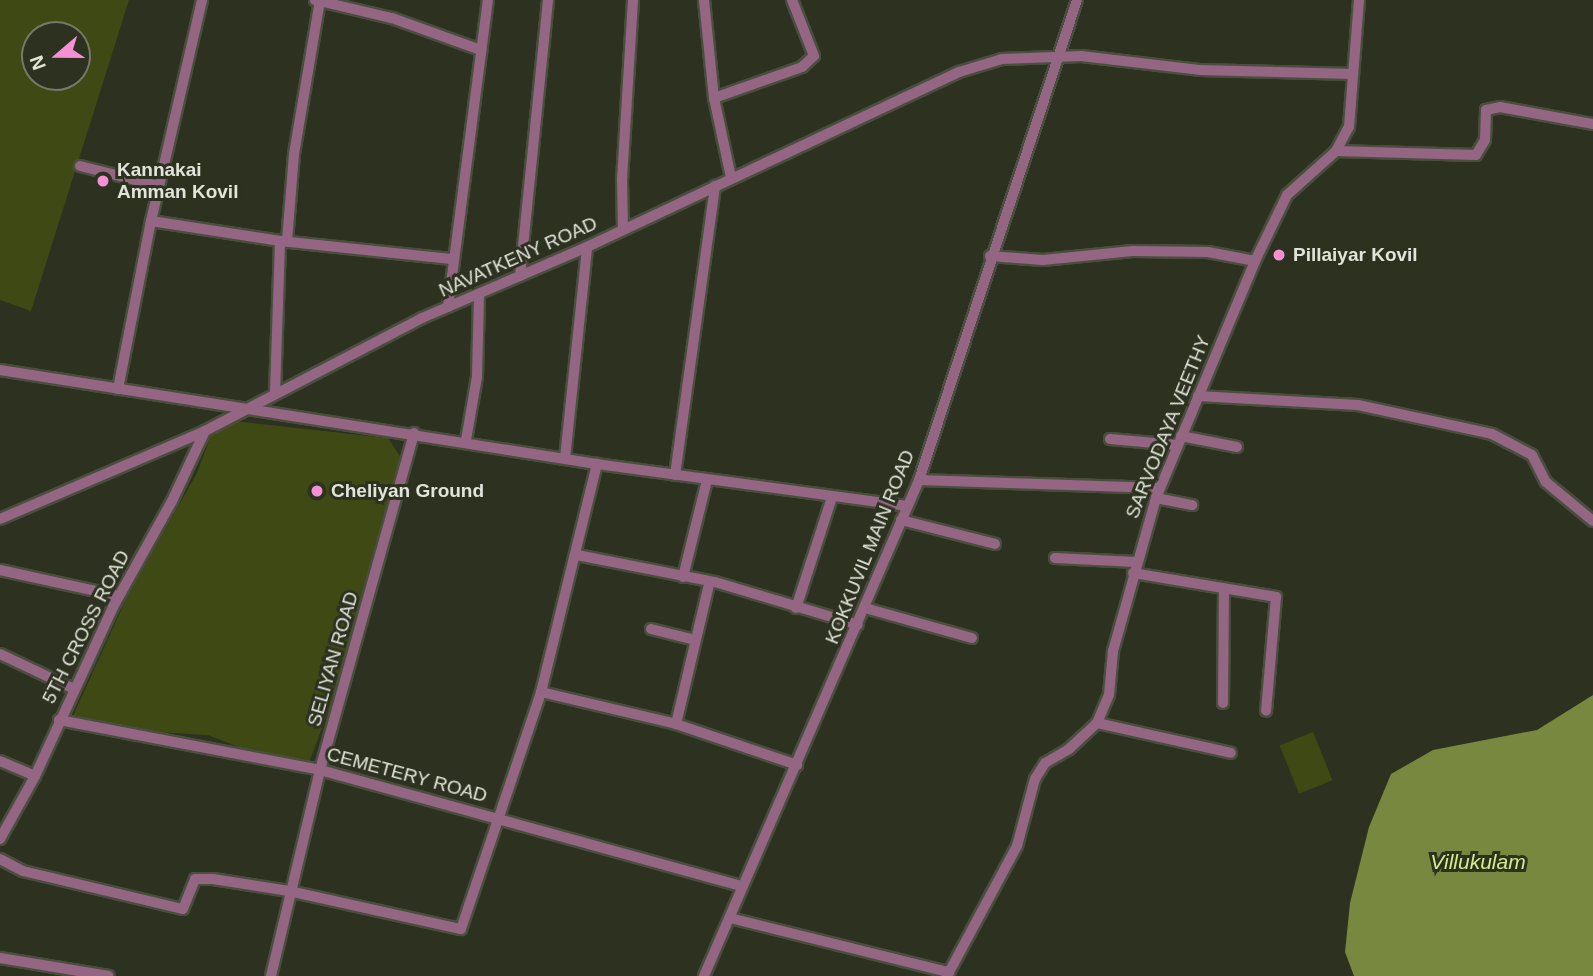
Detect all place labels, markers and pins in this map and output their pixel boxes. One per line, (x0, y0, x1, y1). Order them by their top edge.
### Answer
place label: Kannakai Amman Kovil (117, 159, 238, 203)
marker: Kannakai Amman Kovil (95, 173, 111, 189)
place label: Pillaiyar Kovil (1293, 244, 1418, 266)
marker: Pillaiyar Kovil (1271, 247, 1287, 263)
place label: Cheliyan Ground (331, 480, 484, 502)
marker: Cheliyan Ground (309, 483, 325, 499)

